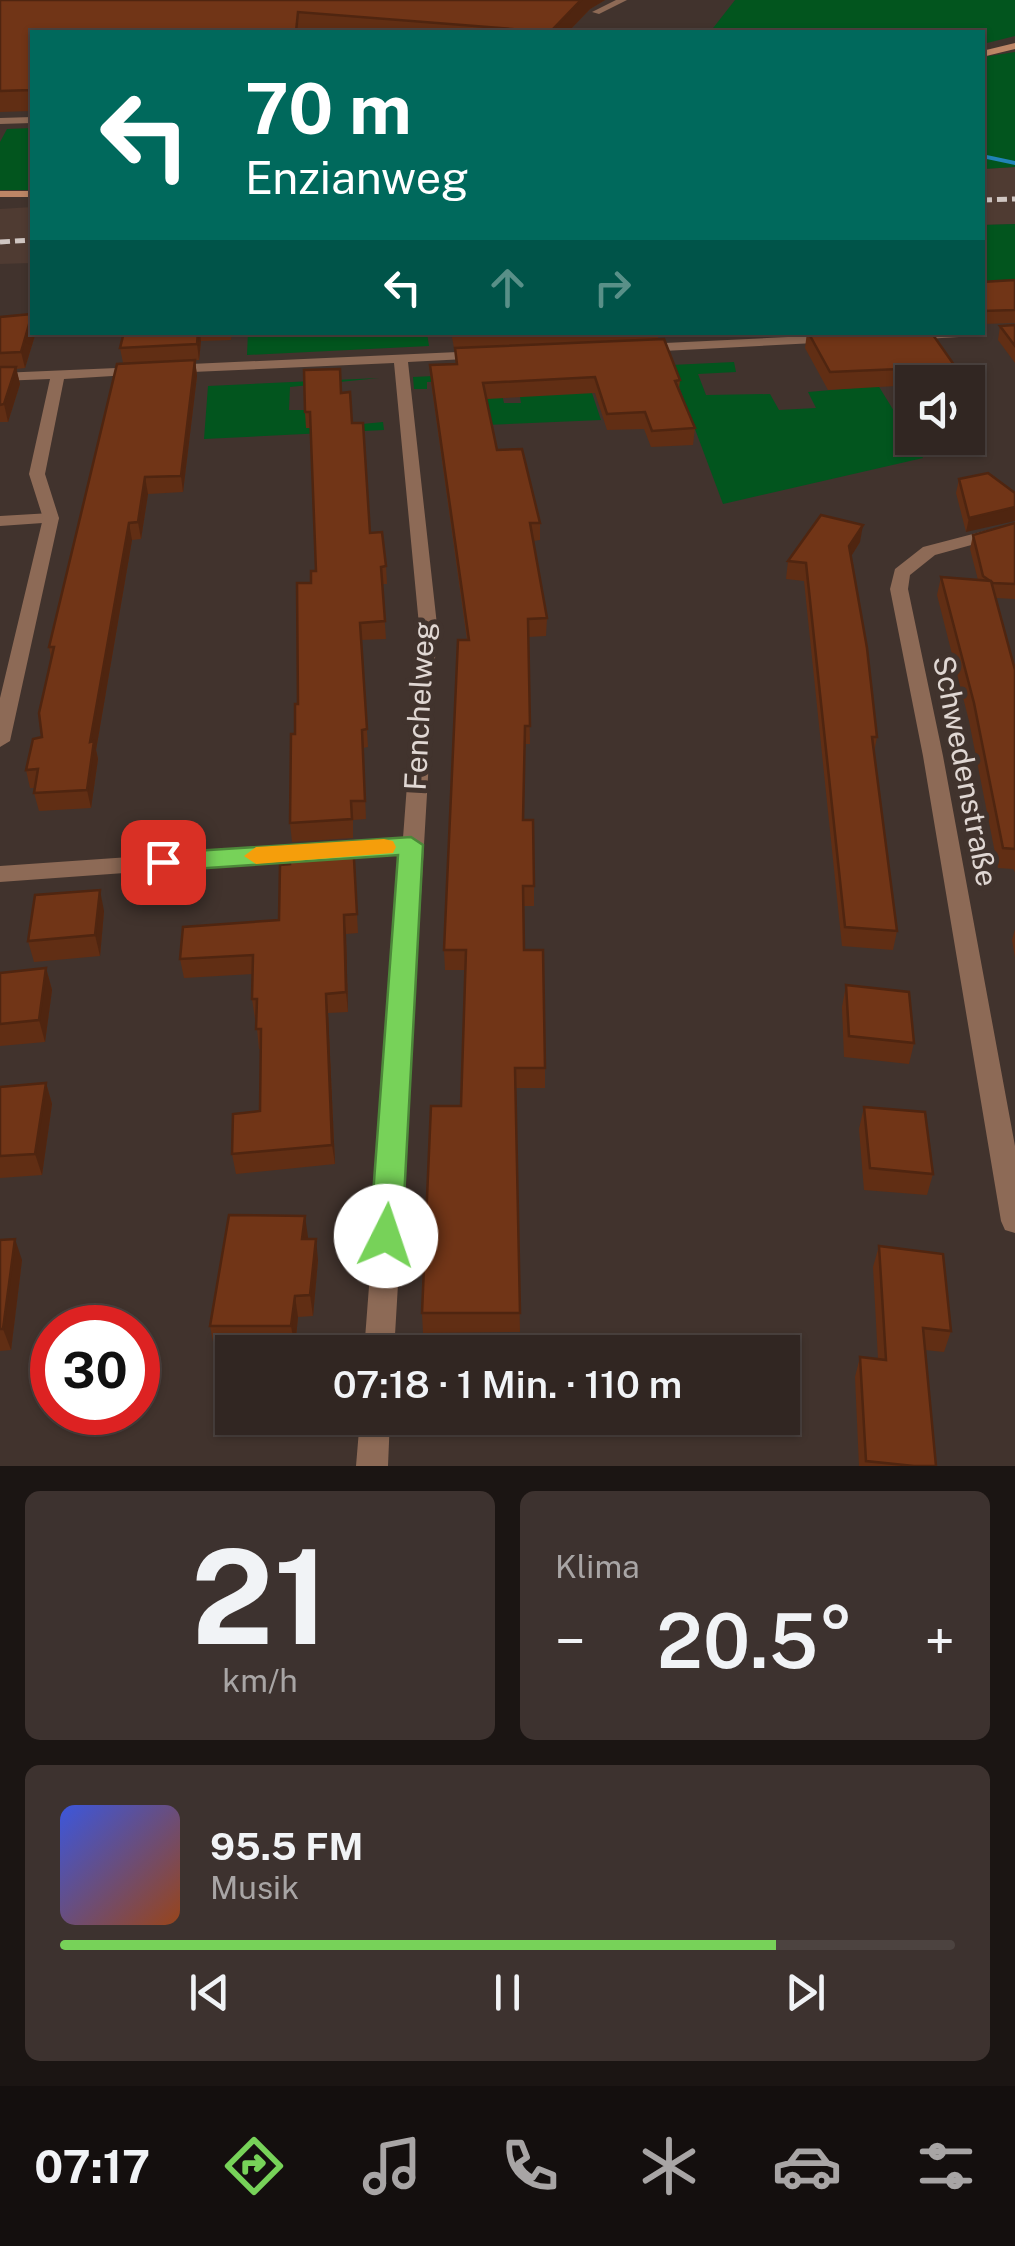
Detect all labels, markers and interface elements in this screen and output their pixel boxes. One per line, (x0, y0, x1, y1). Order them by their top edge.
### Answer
text: 70 m (245, 67, 412, 150)
icon: left (80, 70, 210, 200)
text: Enzianweg (245, 151, 469, 204)
icon: left (375, 260, 430, 315)
icon: ahead (480, 260, 535, 315)
icon: right (585, 260, 640, 315)
map controls (895, 365, 985, 455)
button: sound (895, 365, 985, 455)
street label: Fenchelweg (397, 621, 441, 791)
street label: Schwedenstraße (926, 652, 1006, 889)
pin (121, 820, 206, 905)
icon: arrive (136, 835, 191, 890)
position arrow (334, 1184, 438, 1288)
speed limit sign: 30 (30, 1305, 160, 1435)
text: 07:18 · 1 Min. · 110 m (333, 1362, 682, 1407)
text: 21 (191, 1521, 329, 1673)
text: Klima (555, 1548, 640, 1585)
text: 20.5° (657, 1597, 853, 1685)
text: − (555, 1609, 586, 1673)
text: + (925, 1609, 955, 1673)
text: km/h (222, 1662, 298, 1699)
text: 95.5 FM (210, 1824, 363, 1869)
text: Musik (210, 1869, 299, 1906)
icon: previous (182, 1965, 237, 2020)
icon: pause (480, 1965, 535, 2020)
icon: next (778, 1965, 833, 2020)
icon: directions (219, 2131, 289, 2201)
icon: music (357, 2131, 427, 2201)
icon: phone (495, 2131, 565, 2201)
icon: climate (634, 2131, 704, 2201)
icon: car (772, 2131, 842, 2201)
icon: filters (911, 2131, 981, 2201)
text: 07:17 (34, 2140, 150, 2193)

